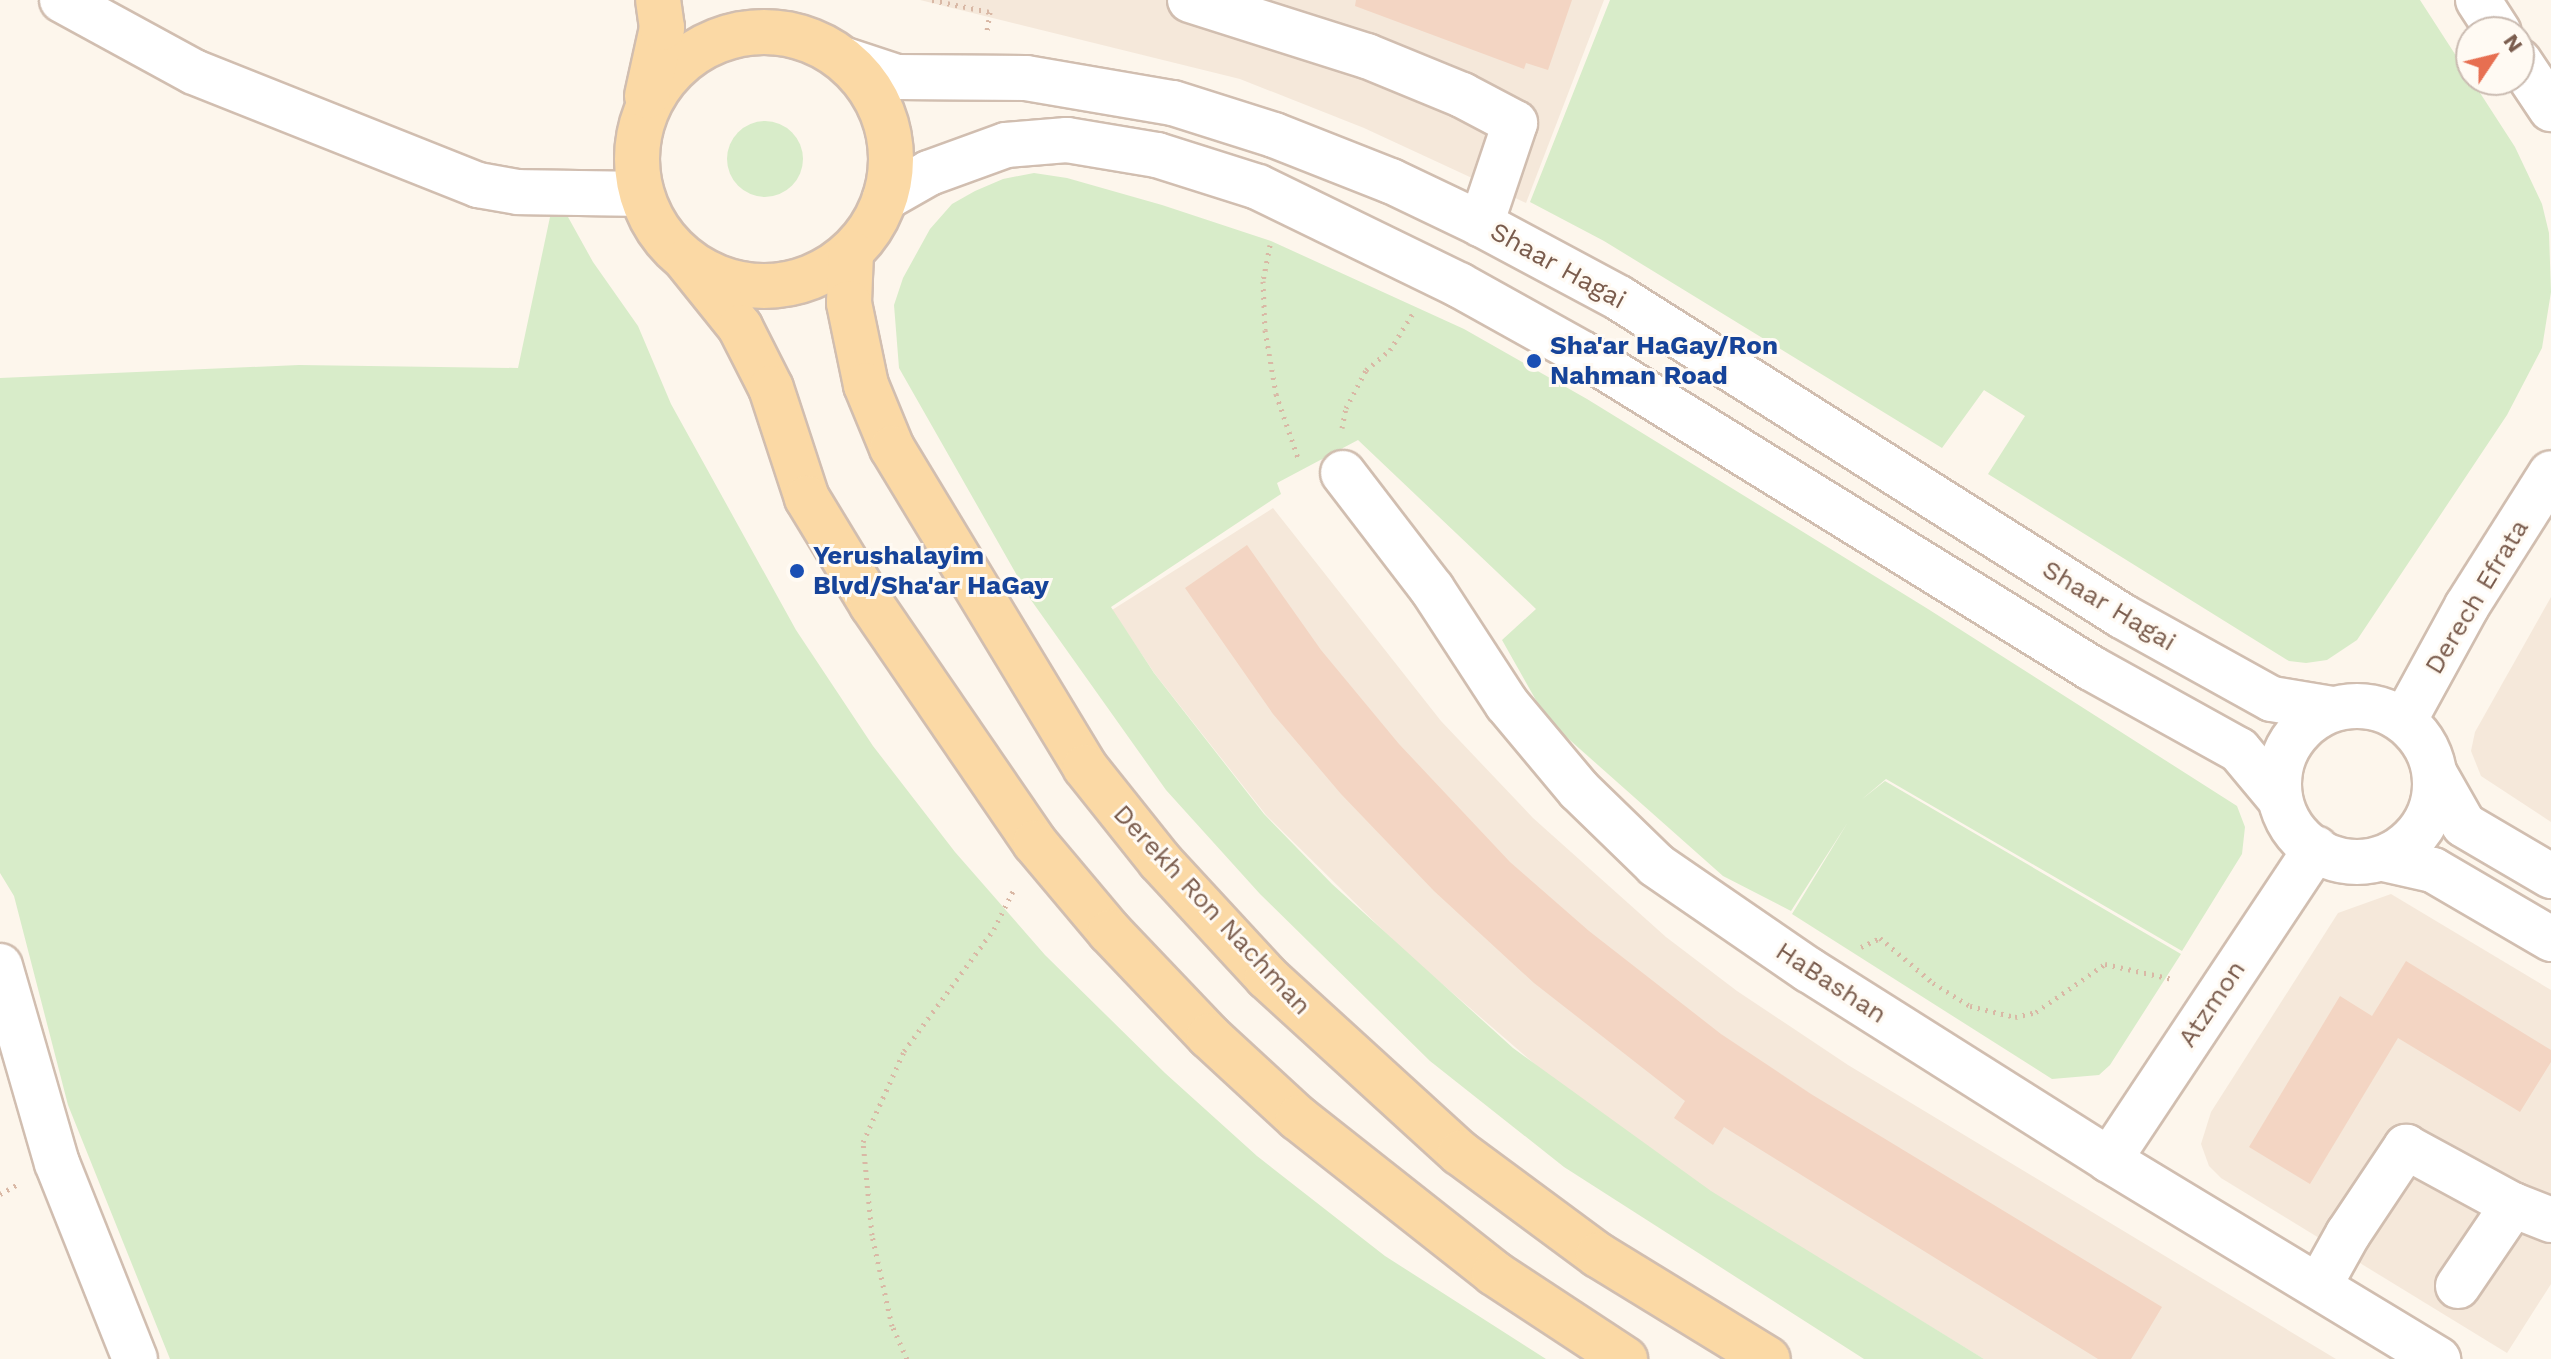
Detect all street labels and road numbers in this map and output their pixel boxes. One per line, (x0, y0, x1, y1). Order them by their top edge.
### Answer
street label: Shaar Hagai (1485, 216, 1631, 316)
street label: Derech Efrata (2419, 514, 2535, 680)
street label: Shaar Hagai (2036, 554, 2182, 658)
street label: Derekh Ron Nachman (1106, 798, 1318, 1022)
street label: HaBashan (1770, 936, 1892, 1030)
street label: Atzmon (2172, 955, 2252, 1053)

